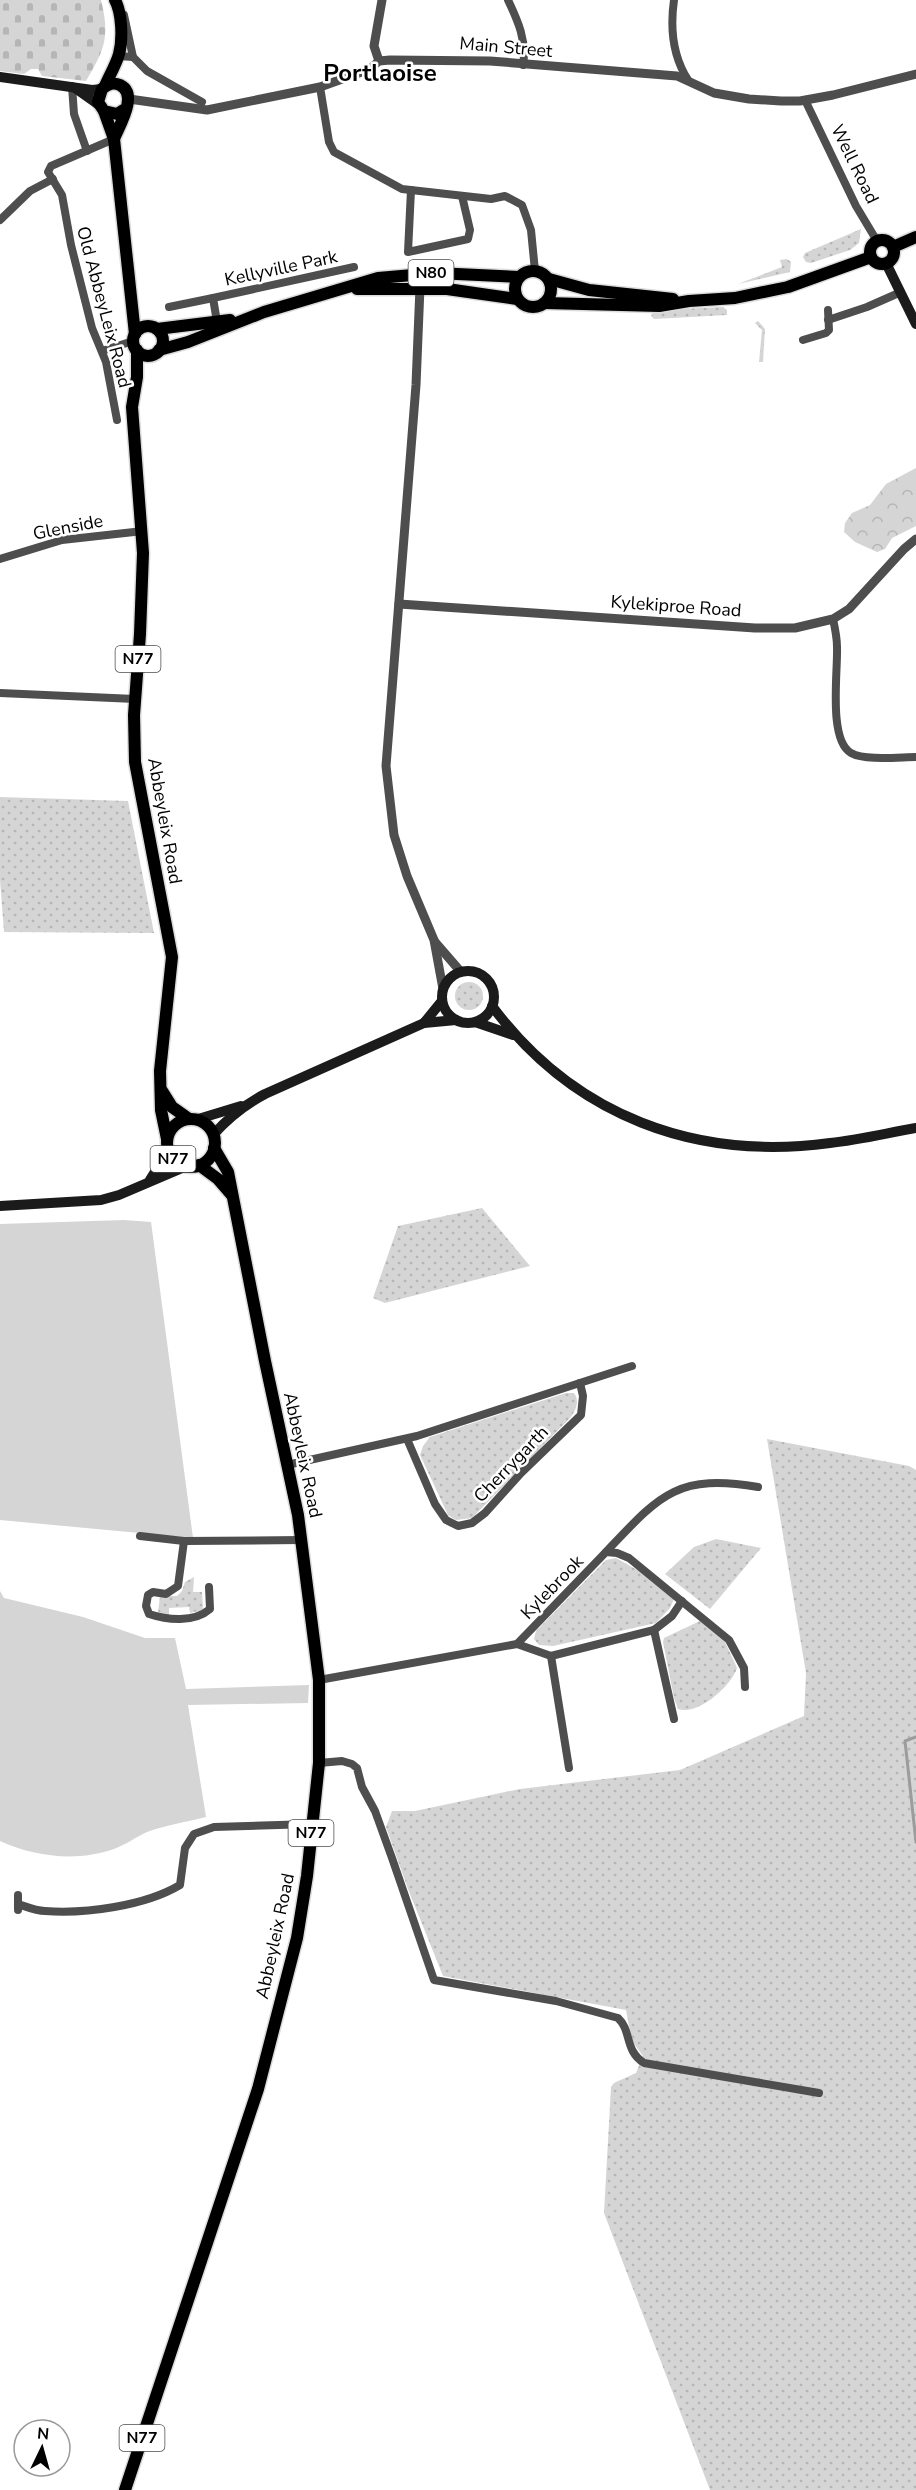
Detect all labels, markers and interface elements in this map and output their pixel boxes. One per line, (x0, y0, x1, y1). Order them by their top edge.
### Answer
street label: Main Street (459, 31, 554, 63)
district label: Portlaoise (323, 57, 437, 89)
street label: Well Road (825, 120, 885, 208)
street label: Old AbbeyLeix Road (71, 224, 137, 390)
street label: Kellyville Park (222, 244, 341, 292)
road number: N80 (408, 260, 454, 286)
street label: Glenside (31, 508, 105, 546)
street label: Kylekiproe Road (610, 589, 742, 623)
road number: N77 (116, 646, 160, 672)
street label: Abbeyleix Road (142, 756, 188, 886)
road number: N77 (150, 1146, 195, 1172)
street label: Abbeyleix Road (278, 1390, 328, 1520)
street label: Cherrygarth (468, 1420, 554, 1508)
street label: Kylebrook (515, 1549, 589, 1624)
road number: N77 (288, 1820, 334, 1846)
street label: Abbeyleix Road (250, 1871, 300, 2001)
north arrow (12, 2418, 72, 2478)
text: N (36, 2423, 50, 2446)
road number: N77 (120, 2425, 164, 2451)

